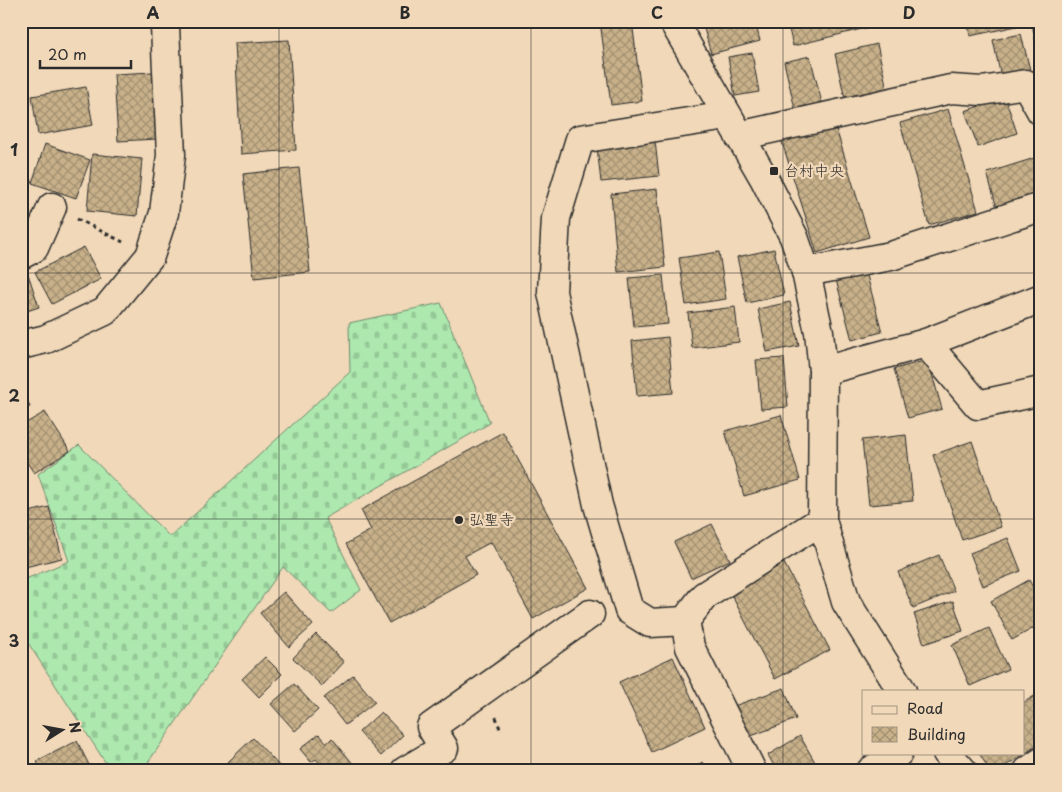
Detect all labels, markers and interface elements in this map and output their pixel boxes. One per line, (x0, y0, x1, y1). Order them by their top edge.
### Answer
text: A (147, 0, 160, 24)
text: B (400, 0, 411, 24)
text: C (651, 0, 663, 24)
text: D (903, 0, 915, 24)
scale bar (40, 38, 131, 70)
text: 20 m (48, 42, 87, 65)
text: 1 (10, 137, 18, 161)
place label: 台村中央 (784, 158, 844, 181)
marker: 台村中央 (768, 165, 780, 177)
text: 2 (8, 383, 20, 407)
place label: 弘聖寺 (469, 507, 514, 530)
marker: 弘聖寺 (453, 514, 465, 526)
text: 3 (9, 628, 19, 652)
legend (862, 690, 1024, 754)
text: Road (907, 696, 943, 719)
north arrow (38, 704, 88, 754)
text: N (64, 720, 87, 735)
text: Building (907, 722, 966, 745)

